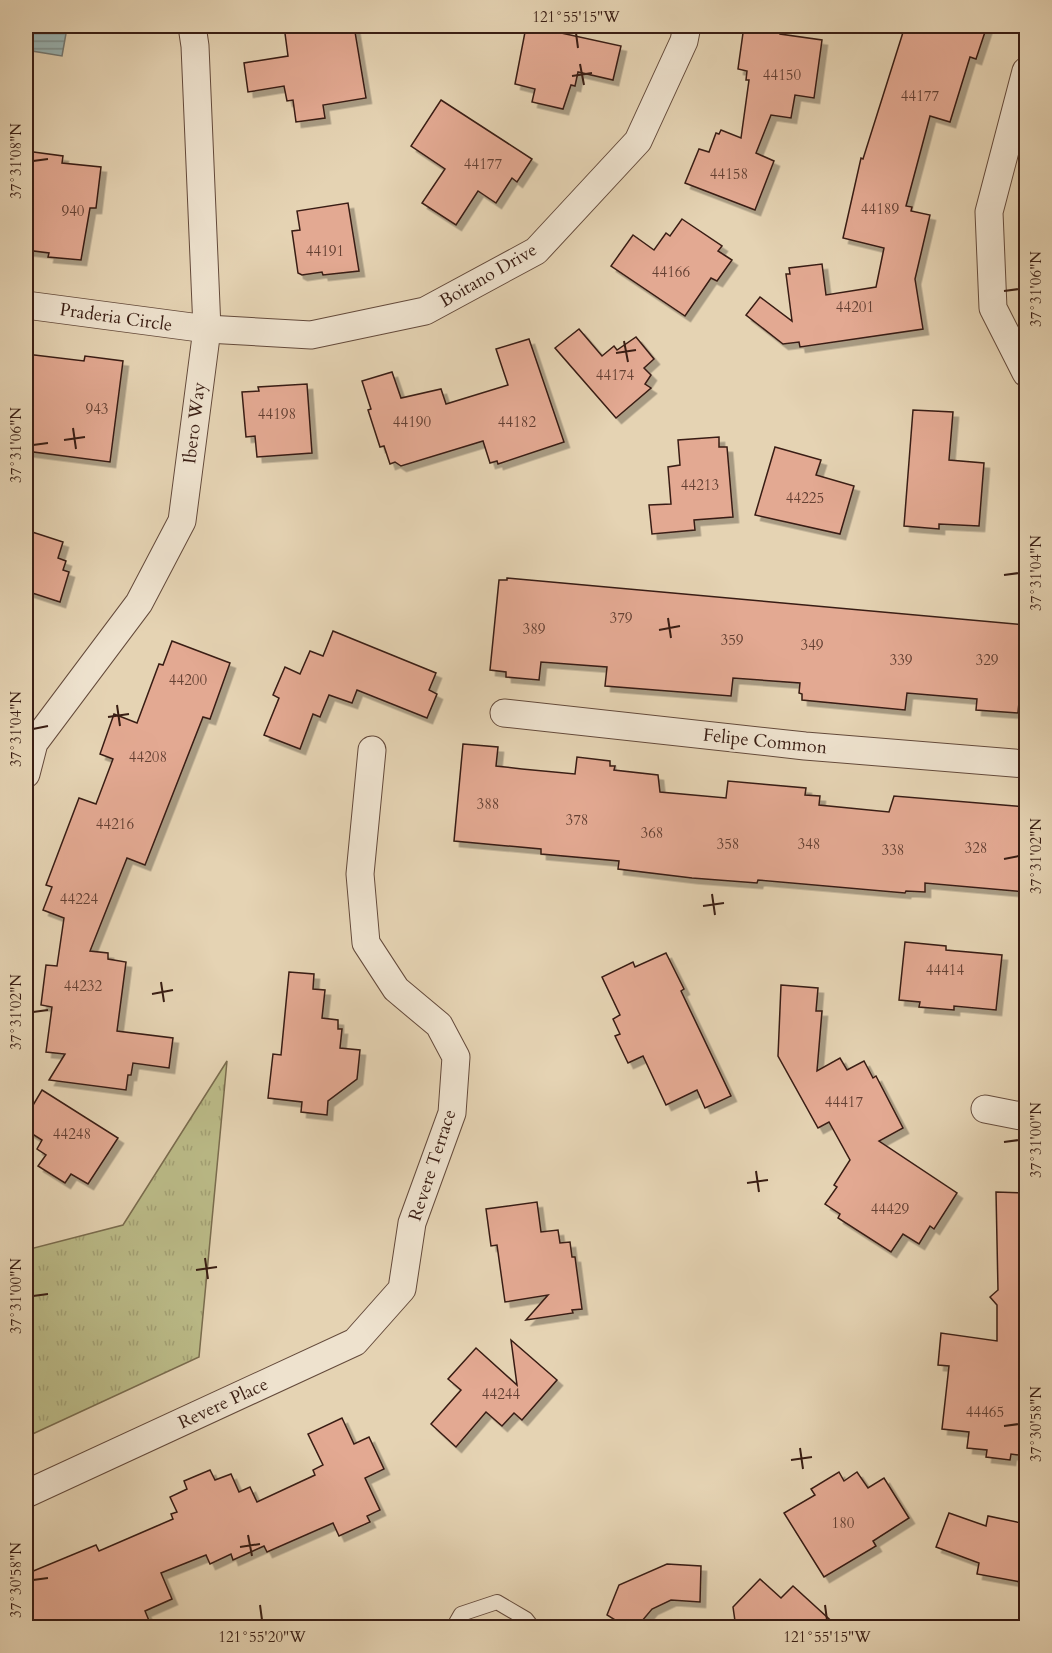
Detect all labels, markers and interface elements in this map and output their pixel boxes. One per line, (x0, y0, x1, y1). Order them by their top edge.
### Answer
text: 121°55'15"W (532, 7, 620, 27)
house number: 44150 (763, 65, 802, 85)
house number: 44177 (901, 86, 940, 106)
text: 37°31'08"N (6, 123, 26, 199)
house number: 44177 (464, 154, 503, 174)
house number: 44158 (710, 164, 748, 184)
house number: 44189 (861, 199, 900, 219)
house number: 940 (61, 201, 85, 221)
street label: Boitano Drive (435, 237, 542, 313)
house number: 44191 (306, 241, 344, 261)
text: 37°31'06"N (1026, 251, 1046, 327)
house number: 44166 (652, 262, 691, 282)
street label: Praderia Circle (58, 297, 174, 338)
house number: 44201 (836, 297, 874, 317)
house number: 44174 (596, 365, 635, 385)
street label: Ibero Way (177, 380, 212, 465)
house number: 943 (85, 399, 109, 419)
house number: 44198 (258, 404, 296, 424)
text: 37°31'06"N (6, 407, 26, 483)
house number: 44190 (393, 412, 432, 432)
house number: 44182 (498, 412, 537, 432)
house number: 44213 (681, 475, 719, 495)
house number: 44225 (786, 488, 824, 508)
text: 37°31'04"N (1026, 535, 1046, 611)
house number: 379 (609, 608, 633, 628)
house number: 389 (522, 619, 546, 639)
house number: 359 (720, 630, 744, 650)
house number: 349 (800, 635, 824, 655)
house number: 339 (889, 650, 913, 670)
house number: 329 (975, 650, 999, 670)
house number: 44200 (169, 670, 208, 690)
text: 37°31'04"N (6, 691, 26, 767)
street label: Felipe Common (702, 723, 829, 761)
house number: 44208 (129, 747, 167, 767)
house number: 388 (476, 794, 500, 814)
house number: 378 (565, 810, 589, 830)
house number: 44216 (96, 814, 135, 834)
text: 37°31'02"N (1026, 818, 1046, 894)
house number: 368 (640, 823, 664, 843)
house number: 358 (716, 834, 740, 854)
house number: 348 (797, 834, 821, 854)
house number: 328 (964, 838, 988, 858)
house number: 338 (881, 840, 905, 860)
house number: 44224 (60, 889, 99, 909)
house number: 44414 (926, 960, 965, 980)
text: 37°31'02"N (6, 974, 26, 1050)
house number: 44232 (64, 976, 103, 996)
house number: 44417 (825, 1092, 864, 1112)
text: 37°31'00"N (1026, 1102, 1046, 1178)
street label: Revere Terrace (403, 1106, 462, 1224)
house number: 44248 (53, 1124, 91, 1144)
house number: 44429 (871, 1199, 910, 1219)
text: 37°31'00"N (6, 1258, 26, 1334)
street label: Revere Place (174, 1372, 272, 1435)
house number: 44244 (482, 1384, 521, 1404)
text: 37°30'58"N (1026, 1386, 1046, 1462)
house number: 44465 (966, 1402, 1004, 1422)
house number: 180 (831, 1513, 855, 1533)
text: 37°30'58"N (6, 1542, 26, 1618)
text: 121°55'20"W (218, 1627, 306, 1647)
text: 121°55'15"W (783, 1627, 871, 1647)

